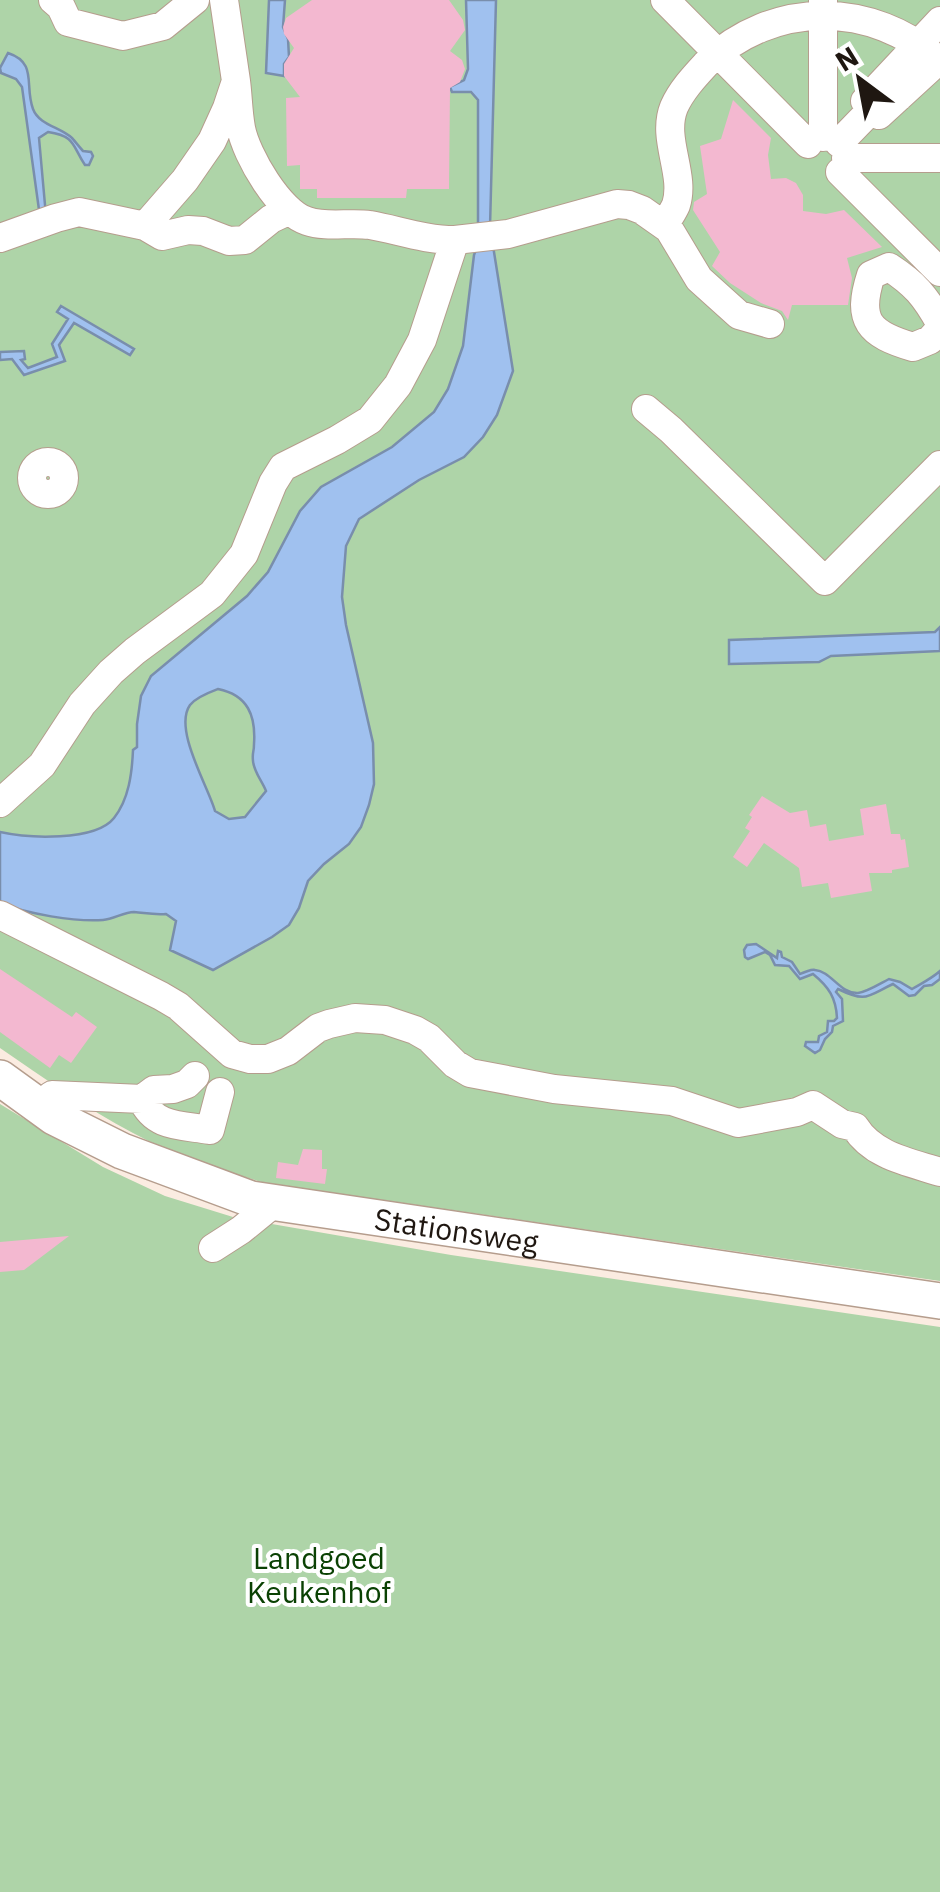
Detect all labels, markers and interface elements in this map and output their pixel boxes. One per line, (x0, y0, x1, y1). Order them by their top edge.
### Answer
north arrow (810, 30, 910, 130)
text: N (828, 37, 865, 79)
street label: Stationsweg (372, 1198, 541, 1261)
park label: Landgoed Keukenhof (247, 1538, 391, 1611)

